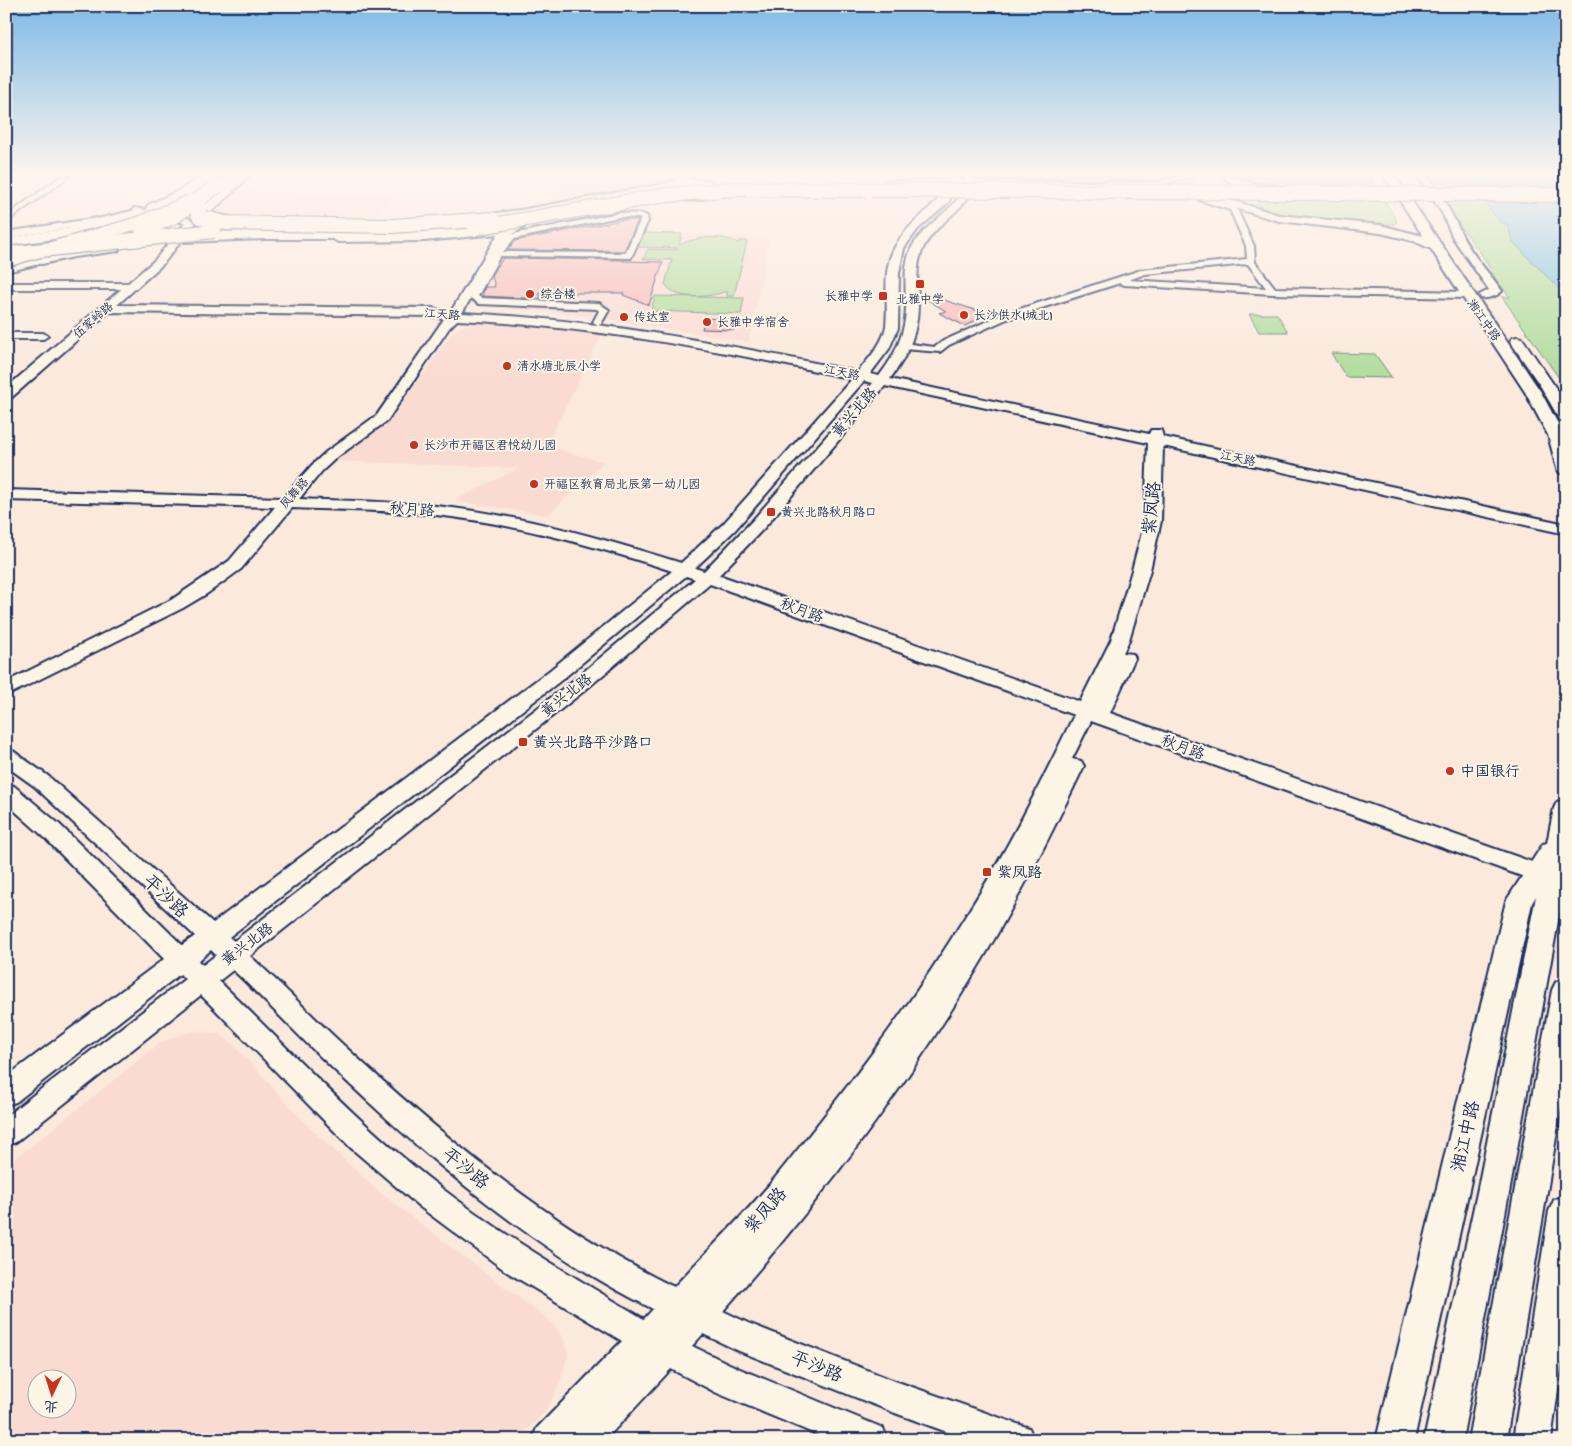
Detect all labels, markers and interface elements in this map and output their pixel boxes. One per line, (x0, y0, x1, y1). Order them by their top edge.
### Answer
marker: 北雅中学 (914, 278, 926, 290)
marker: 综合楼 (524, 288, 536, 300)
place label: 综合楼 (540, 288, 576, 303)
place label: 长雅中学 (825, 290, 873, 305)
marker: 长雅中学 (877, 290, 889, 302)
place label: 北雅中学 (896, 293, 944, 308)
street label: 湘江中路 (1463, 297, 1503, 345)
street label: 伍家岭路 (71, 300, 117, 343)
street label: 江天路 (423, 306, 460, 325)
marker: 长沙供水(城北) (958, 309, 970, 321)
place label: 长沙供水(城北) (974, 309, 1053, 324)
marker: 传达室 (618, 311, 630, 323)
place label: 传达室 (634, 311, 670, 326)
marker: 长雅中学宿舍 (701, 316, 713, 328)
place label: 长雅中学宿舍 (717, 316, 789, 331)
marker: 清水塘北辰小学 (501, 360, 513, 372)
place label: 清水塘北辰小学 (517, 360, 601, 375)
street label: 江天路 (823, 362, 861, 385)
street label: 黄兴北路 (829, 385, 882, 442)
marker: 长沙市开福区君悦幼儿园 (408, 439, 420, 451)
place label: 长沙市开福区君悦幼儿园 (424, 439, 556, 454)
street label: 江天路 (1219, 448, 1257, 471)
street label: 凤舞路 (278, 475, 313, 512)
marker: 开福区教育局北辰第一幼儿园 (528, 478, 540, 490)
place label: 开福区教育局北辰第一幼儿园 (544, 478, 700, 493)
street label: 紫凤路 (1139, 480, 1167, 536)
street label: 秋月路 (389, 499, 435, 522)
place label: 黄兴北路秋月路口 (781, 505, 877, 521)
marker: 黄兴北路秋月路口 (765, 506, 777, 518)
street label: 秋月路 (777, 595, 826, 628)
street label: 黄兴北路 (538, 671, 596, 722)
street label: 秋月路 (1158, 732, 1207, 765)
place label: 黄兴北路平沙路口 (533, 735, 653, 753)
marker: 黄兴北路平沙路口 (517, 736, 529, 748)
place label: 中国银行 (1460, 764, 1520, 782)
marker: 中国银行 (1444, 765, 1456, 777)
place label: 紫凤路 (997, 865, 1042, 883)
marker: 紫凤路 (981, 866, 993, 878)
street label: 平沙路 (137, 871, 192, 924)
street label: 黄兴北路 (219, 920, 278, 971)
street label: 湘江中路 (1448, 1099, 1486, 1174)
street label: 平沙路 (437, 1144, 493, 1195)
street label: 紫凤路 (740, 1184, 793, 1239)
street label: 平沙路 (787, 1348, 845, 1388)
north arrow (28, 1368, 78, 1418)
text: 北 (44, 1396, 59, 1413)

